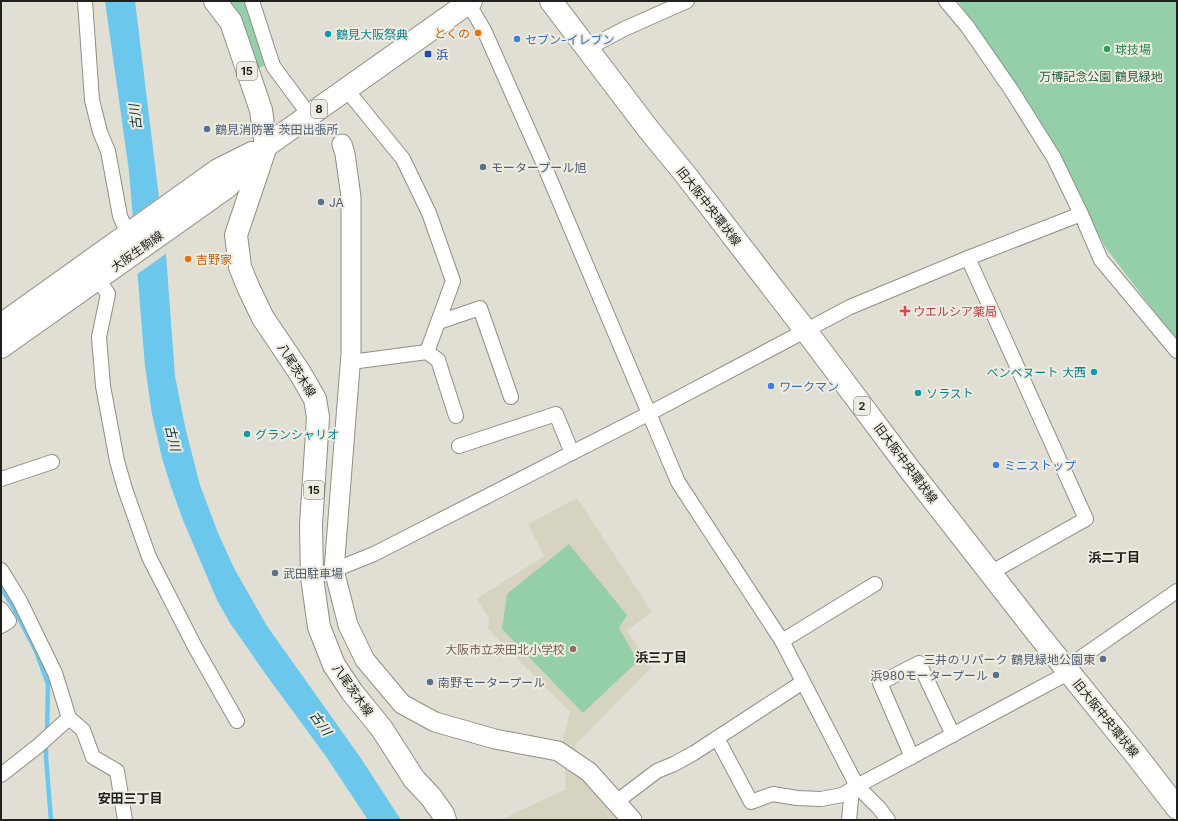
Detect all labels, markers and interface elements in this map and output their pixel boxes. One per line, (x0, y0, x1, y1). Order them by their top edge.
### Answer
place label: とくの (434, 26, 470, 41)
place label: 鶴見大阪祭典 (336, 27, 408, 42)
marker: とくの (473, 28, 483, 38)
marker: 鶴見大阪祭典 (323, 29, 333, 39)
place label: セブン-イレブン (525, 32, 615, 47)
marker: セブン-イレブン (512, 34, 522, 44)
place label: 球技場 (1115, 42, 1151, 57)
marker: 球技場 (1102, 44, 1112, 54)
place label: 浜 (436, 47, 448, 62)
marker: 浜 (423, 49, 433, 59)
road number: 15 (237, 62, 257, 80)
park label: 万博記念公園 鶴見緑地 (1039, 69, 1163, 84)
road number: 8 (311, 100, 327, 118)
water label: 古川 (125, 101, 145, 131)
place label: 鶴見消防署 茨田出張所 (215, 122, 338, 137)
marker: 鶴見消防署 茨田出張所 (202, 124, 212, 134)
place label: モータープール旭 (491, 160, 586, 175)
marker: モータープール旭 (478, 162, 488, 172)
street label: 旧大阪中央環状線 (674, 164, 744, 248)
place label: JA (329, 195, 344, 210)
marker: JA (316, 197, 326, 207)
street label: 大阪生駒線 (108, 228, 166, 274)
place label: 吉野家 (196, 252, 232, 267)
marker: 吉野家 (183, 254, 193, 264)
place label: ウエルシア薬局 (913, 304, 997, 319)
marker: ウエルシア薬局 (900, 306, 910, 316)
street label: 八尾茨木線 (275, 341, 319, 399)
place label: ベンベヌート 大西 (987, 365, 1086, 380)
marker: ベンベヌート 大西 (1089, 367, 1099, 377)
place label: ワークマン (779, 379, 839, 394)
marker: ワークマン (766, 381, 776, 391)
place label: ソラスト (926, 386, 974, 401)
marker: ソラスト (913, 388, 923, 398)
road number: 2 (854, 397, 870, 415)
street label: 旧大阪中央環状線 (871, 420, 941, 506)
water label: 古川 (162, 423, 184, 454)
place label: グランシャリオ (255, 427, 339, 442)
marker: グランシャリオ (242, 429, 252, 439)
place label: ミニストップ (1004, 458, 1076, 473)
marker: ミニストップ (991, 460, 1001, 470)
road number: 15 (304, 481, 324, 499)
district label: 浜二丁目 (1088, 549, 1140, 565)
place label: 武田駐車場 (283, 566, 343, 581)
marker: 武田駐車場 (270, 568, 280, 578)
place label: 大阪市立茨田北小学校 (445, 642, 565, 657)
marker: 大阪市立茨田北小学校 (568, 644, 578, 654)
district label: 浜三丁目 (635, 649, 687, 665)
place label: 三井のリパーク 鶴見緑地公園東 (924, 652, 1095, 667)
marker: 三井のリパーク 鶴見緑地公園東 (1098, 654, 1108, 664)
street label: 八尾茨木線 (330, 661, 376, 719)
place label: 浜980モータープール (870, 668, 988, 683)
marker: 浜980モータープール (991, 670, 1001, 680)
place label: 南野モータープール (438, 675, 545, 690)
street label: 旧大阪中央環状線 (1070, 676, 1142, 760)
marker: 南野モータープール (425, 677, 435, 687)
water label: 古川 (307, 708, 336, 740)
district label: 安田三丁目 (97, 790, 163, 806)

